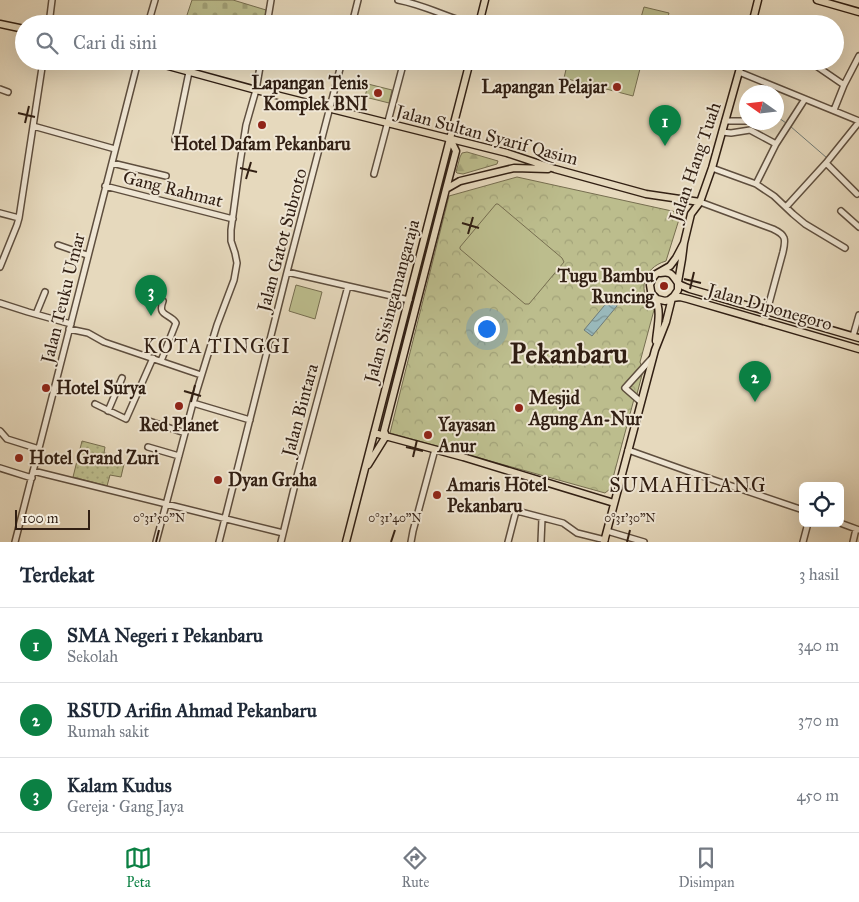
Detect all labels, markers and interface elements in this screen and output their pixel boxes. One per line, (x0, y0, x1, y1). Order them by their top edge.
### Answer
search box (15, 15, 844, 70)
icon: search (33, 29, 61, 57)
text: Cari di sini (73, 31, 157, 54)
place label: Lapangan Tenis Komplek BNI (252, 72, 368, 116)
place label: Lapangan Pelajar (482, 76, 608, 99)
marker: Lapangan Pelajar (611, 81, 623, 93)
north arrow (739, 85, 784, 130)
marker: Lapangan Tenis Komplek BNI (372, 87, 384, 99)
street label: Jalan Hang Tuah (664, 99, 727, 227)
street label: Jalan Sultan Syarif Qasim (391, 100, 580, 171)
pin: 1 (649, 105, 681, 146)
marker: Hotel Dafam Pekanbaru (256, 119, 268, 131)
place label: Hotel Dafam Pekanbaru (173, 133, 351, 155)
street label: Gang Rahmat (121, 166, 226, 213)
street label: Jalan Gatot Subroto (252, 166, 313, 316)
street label: Jalan Sisingamangaraja (359, 217, 425, 387)
street label: Jalan Teuku Umar (36, 230, 91, 368)
place label: Tugu Bambu Runcing (556, 265, 655, 309)
pin: 3 (135, 275, 167, 316)
street label: Jalan Diponegoro (703, 278, 835, 336)
marker: Tugu Bambu Runcing (658, 280, 670, 292)
your location (474, 316, 500, 342)
district label: KOTA TINGGI (143, 334, 291, 358)
district label: Pekanbaru (510, 336, 628, 371)
street label: Jalan Bintara (277, 361, 324, 461)
pin: 2 (739, 361, 771, 402)
place label: Hotel Surya (56, 377, 146, 400)
marker: Hotel Surya (40, 382, 52, 394)
place label: Mesjid Agung An-Nur (528, 387, 643, 431)
marker: Red Planet (173, 400, 185, 412)
marker: Mesjid Agung An-Nur (513, 402, 525, 414)
place label: Red Planet (139, 414, 219, 436)
place label: Yayasan Anur (437, 414, 496, 457)
marker: Yayasan Anur (422, 429, 434, 441)
place label: Hotel Grand Zuri (29, 447, 160, 469)
marker: Hotel Grand Zuri (13, 452, 25, 464)
place label: Dyan Graha (228, 469, 317, 492)
district label: SUMAHILANG (609, 473, 767, 497)
marker: Dyan Graha (212, 474, 224, 486)
place label: Amaris Hotel Pekanbaru (446, 474, 548, 517)
map controls (799, 482, 844, 527)
button: locate (799, 482, 844, 527)
marker: Amaris Hotel Pekanbaru (431, 489, 443, 501)
scale bar (15, 507, 90, 530)
text: 100 m (22, 510, 59, 527)
text: 0°31'50"N (133, 511, 185, 525)
text: 0°31'40"N (368, 511, 422, 525)
text: 0°31'30"N (604, 511, 656, 525)
text: Terdekat (20, 562, 94, 588)
text: 3 hasil (799, 565, 839, 584)
text: SMA Negeri 1 Pekanbaru (67, 624, 263, 647)
text: 1 (33, 636, 39, 655)
text: 340 m (797, 636, 839, 655)
text: Sekolah (67, 647, 118, 666)
text: RSUD Arifin Ahmad Pekanbaru (67, 699, 317, 722)
text: 2 (32, 711, 40, 730)
text: 370 m (798, 711, 839, 730)
text: Rumah sakit (67, 722, 149, 741)
text: Kalam Kudus (67, 774, 172, 797)
text: 3 (33, 786, 39, 805)
text: 450 m (796, 786, 839, 805)
text: Gereja · Gang Jaya (67, 797, 184, 816)
tab: Peta (124, 844, 152, 891)
tab: Rute (401, 844, 429, 891)
tab: Disimpan (678, 844, 734, 891)

